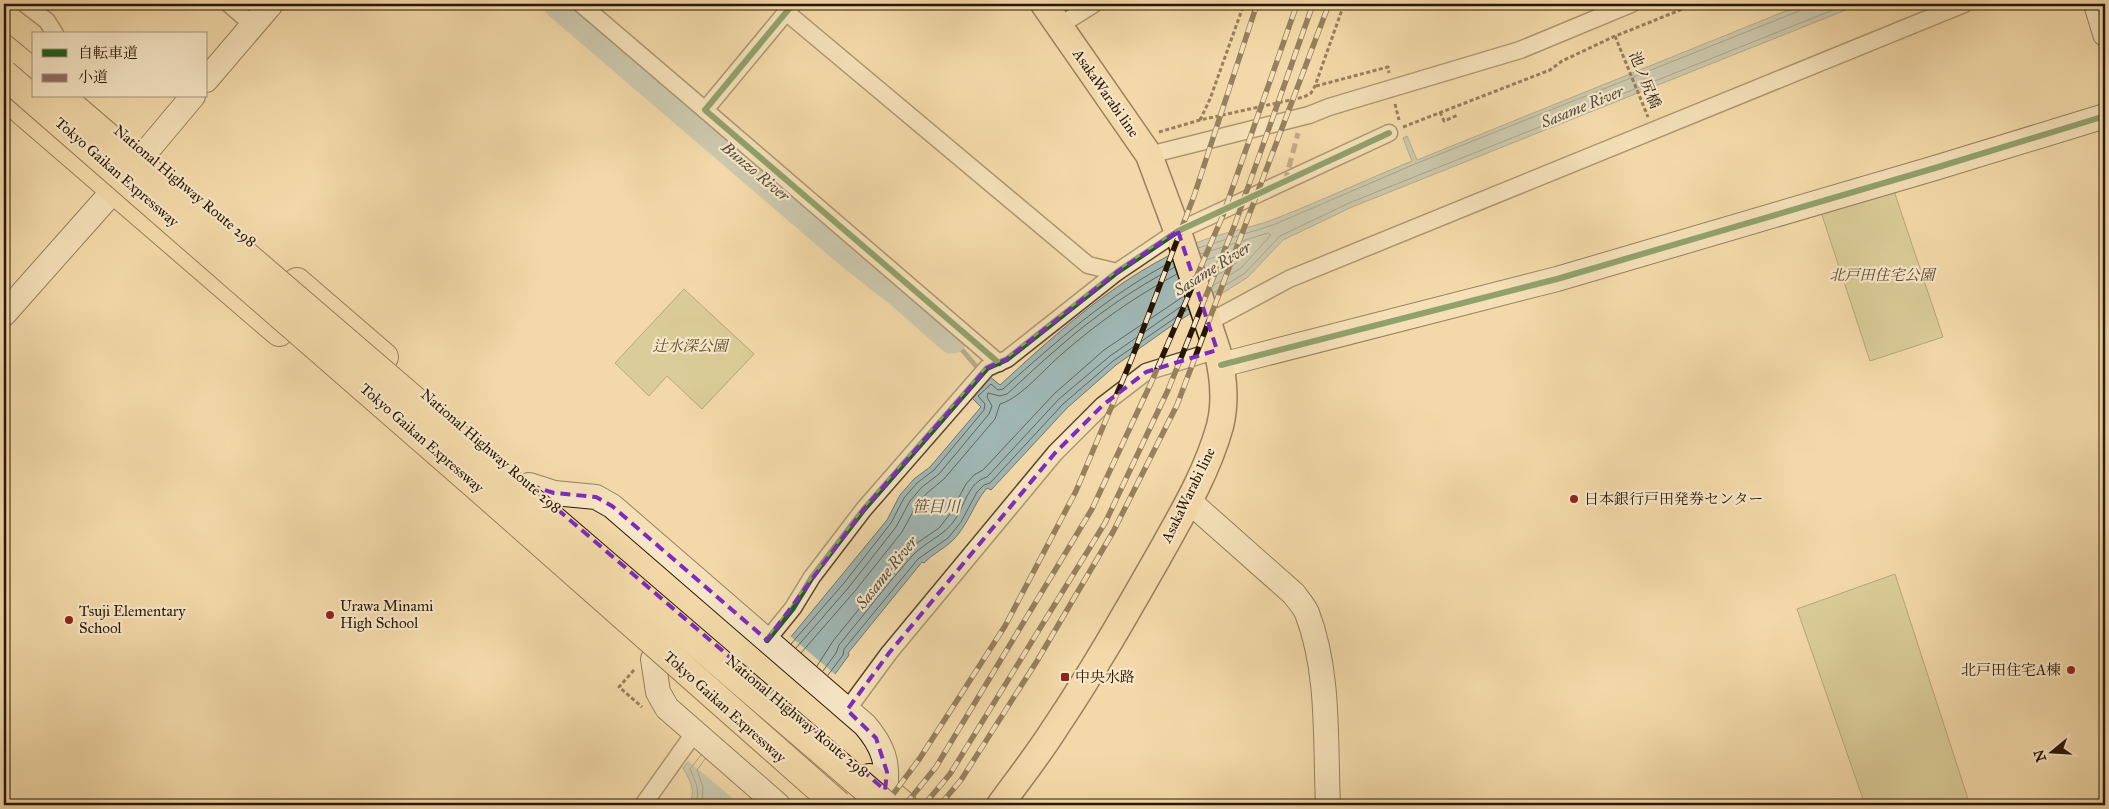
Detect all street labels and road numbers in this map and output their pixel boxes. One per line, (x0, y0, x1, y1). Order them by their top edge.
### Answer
street label: AsakaWarabi line (1068, 45, 1143, 141)
street label: 池ノ尻橋 (1625, 49, 1665, 111)
street label: Tokyo Gaikan Expressway (51, 113, 183, 231)
street label: National Highway Route 298 (110, 121, 260, 251)
street label: Tokyo Gaikan Expressway (356, 379, 488, 497)
street label: National Highway Route 298 (417, 385, 565, 517)
street label: AsakaWarabi line (1157, 444, 1219, 546)
street label: Tokyo Gaikan Expressway (660, 647, 790, 767)
street label: National Highway Route 298 (722, 651, 872, 781)

